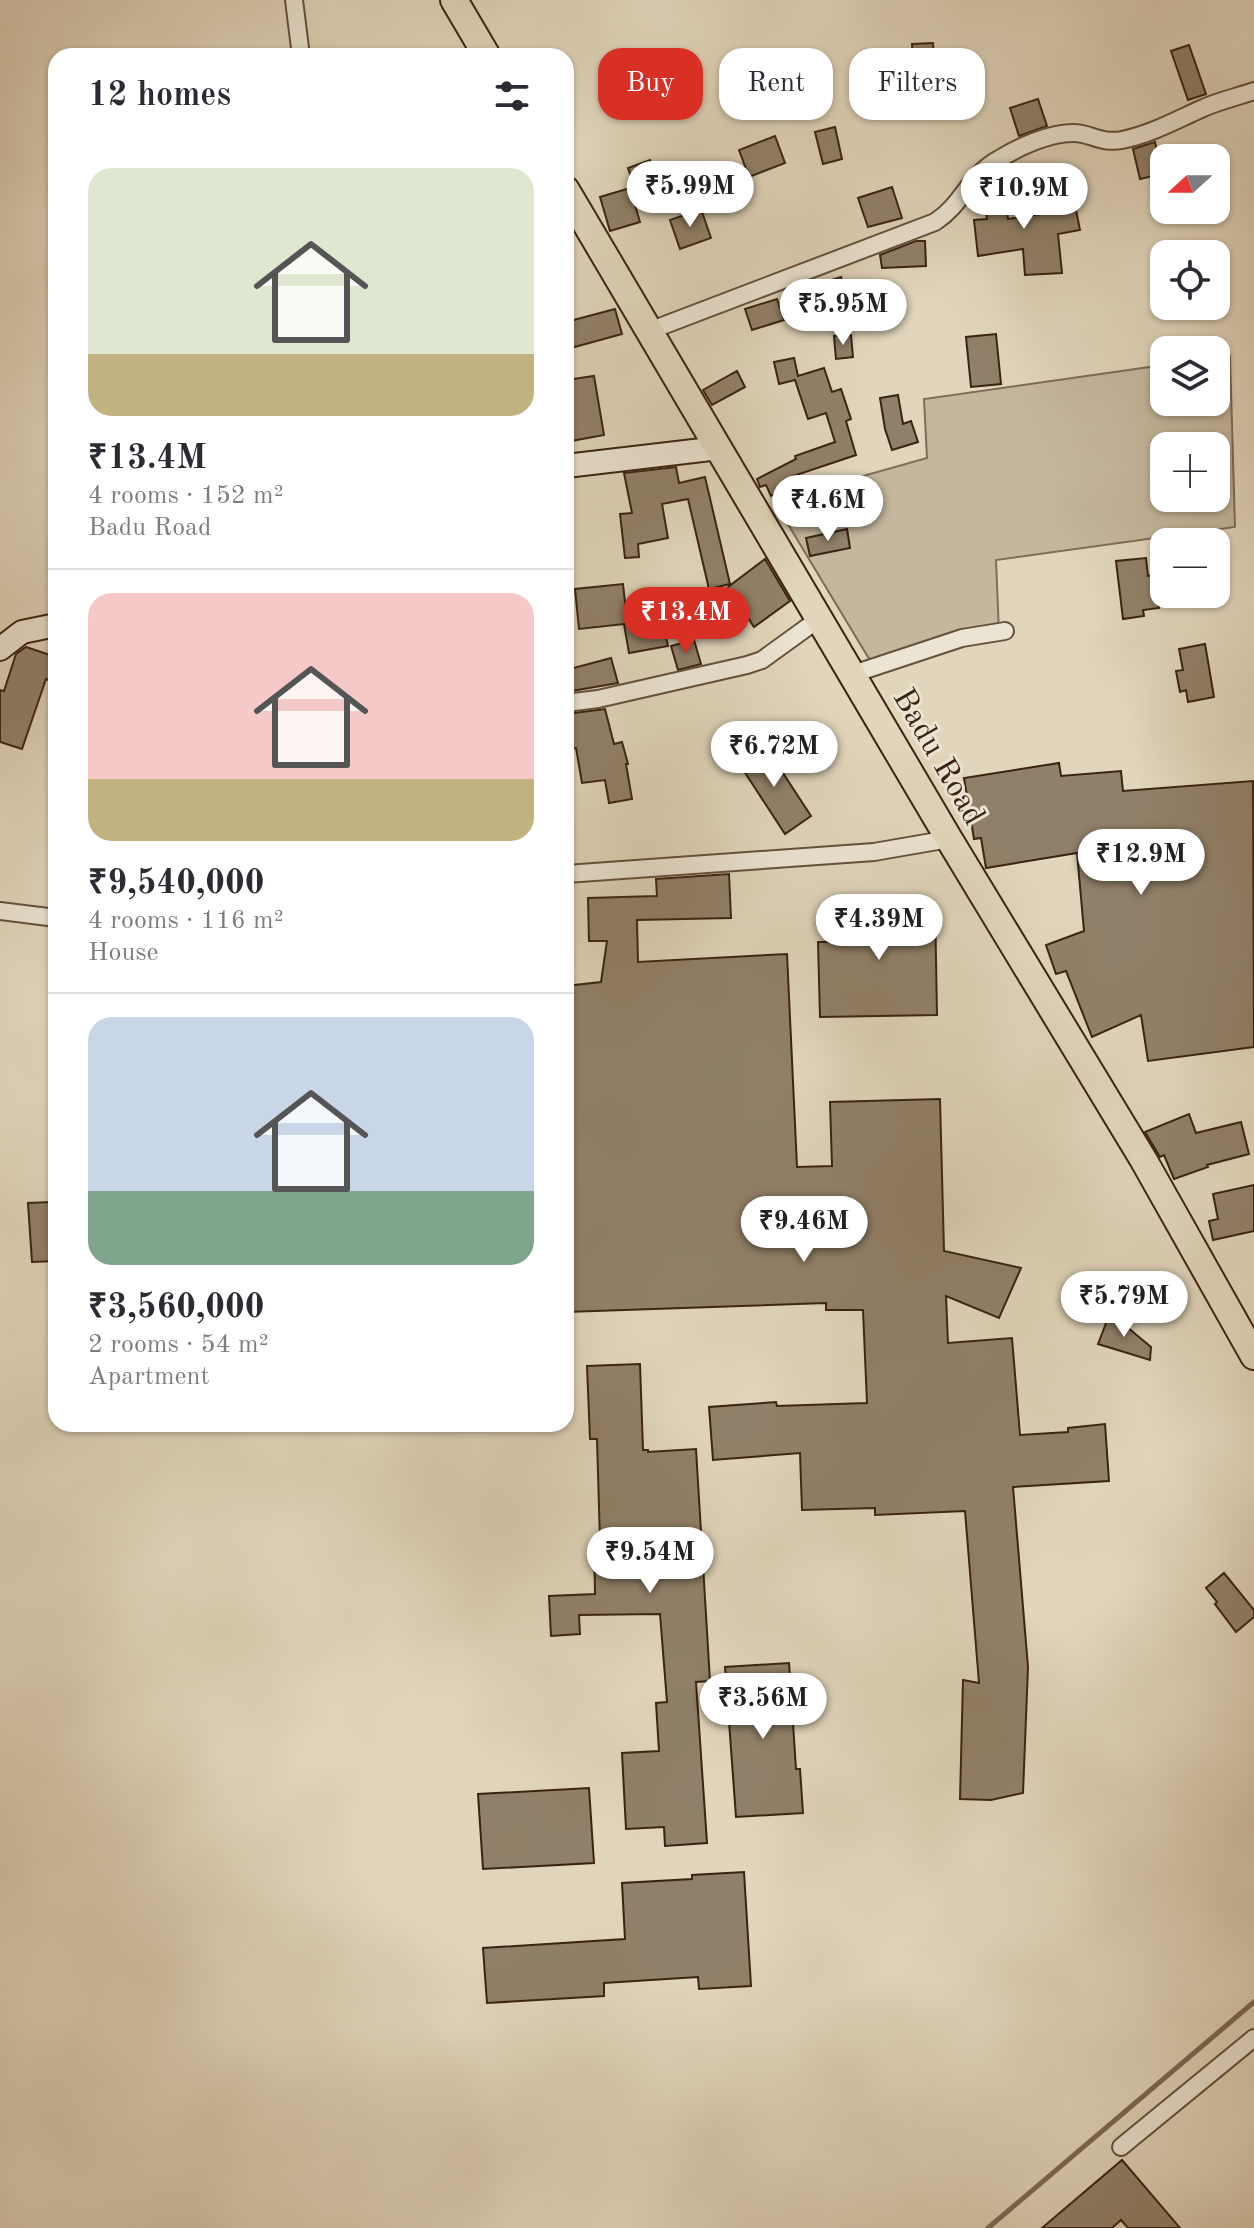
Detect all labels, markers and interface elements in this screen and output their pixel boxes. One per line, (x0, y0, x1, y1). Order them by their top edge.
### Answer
chip: Buy (598, 48, 703, 120)
chip: Rent (719, 48, 833, 120)
chip: Filters (849, 48, 985, 120)
icon: filters (490, 74, 534, 118)
text: 12 homes (88, 79, 231, 113)
north arrow (1150, 144, 1230, 224)
map controls (1150, 144, 1230, 608)
pin: ₹5.99M (625, 161, 755, 229)
pin: ₹10.9M (959, 163, 1089, 231)
text: ₹5.99M (645, 174, 735, 200)
text: ₹10.9M (979, 176, 1069, 202)
icon: home (239, 220, 383, 364)
button: locate (1150, 240, 1230, 320)
pin: ₹5.95M (778, 279, 908, 347)
text: ₹5.95M (798, 292, 888, 318)
button: layers (1150, 336, 1230, 416)
button: + (1150, 432, 1230, 512)
text: ₹13.4M (88, 442, 206, 476)
pin: ₹4.6M (772, 475, 884, 543)
text: 4 rooms · 152 m² (88, 483, 284, 509)
text: ₹4.6M (790, 488, 866, 514)
text: Badu Road (88, 515, 211, 541)
button: − (1150, 528, 1230, 608)
pin: ₹13.4M (621, 587, 751, 655)
text: ₹13.4M (641, 600, 731, 626)
icon: home (239, 645, 383, 789)
street label: Badu Road (886, 684, 989, 831)
pin: ₹6.72M (709, 721, 839, 789)
text: ₹6.72M (729, 734, 819, 760)
pin: ₹12.9M (1076, 829, 1206, 897)
text: ₹12.9M (1096, 842, 1186, 868)
text: ₹9,540,000 (88, 867, 265, 901)
pin: ₹4.39M (814, 894, 944, 962)
text: ₹4.39M (834, 907, 924, 933)
text: 4 rooms · 116 m² (88, 908, 284, 934)
text: House (88, 940, 159, 966)
icon: home (239, 1069, 383, 1213)
pin: ₹9.46M (739, 1196, 869, 1264)
text: ₹9.46M (759, 1209, 849, 1235)
pin: ₹5.79M (1059, 1271, 1189, 1339)
text: ₹5.79M (1079, 1284, 1169, 1310)
text: ₹3,560,000 (88, 1291, 265, 1325)
text: 2 rooms · 54 m² (88, 1332, 269, 1358)
text: Apartment (88, 1364, 210, 1390)
pin: ₹9.54M (585, 1527, 715, 1595)
text: ₹9.54M (605, 1540, 695, 1566)
pin: ₹3.56M (698, 1673, 828, 1741)
text: ₹3.56M (718, 1686, 808, 1712)

